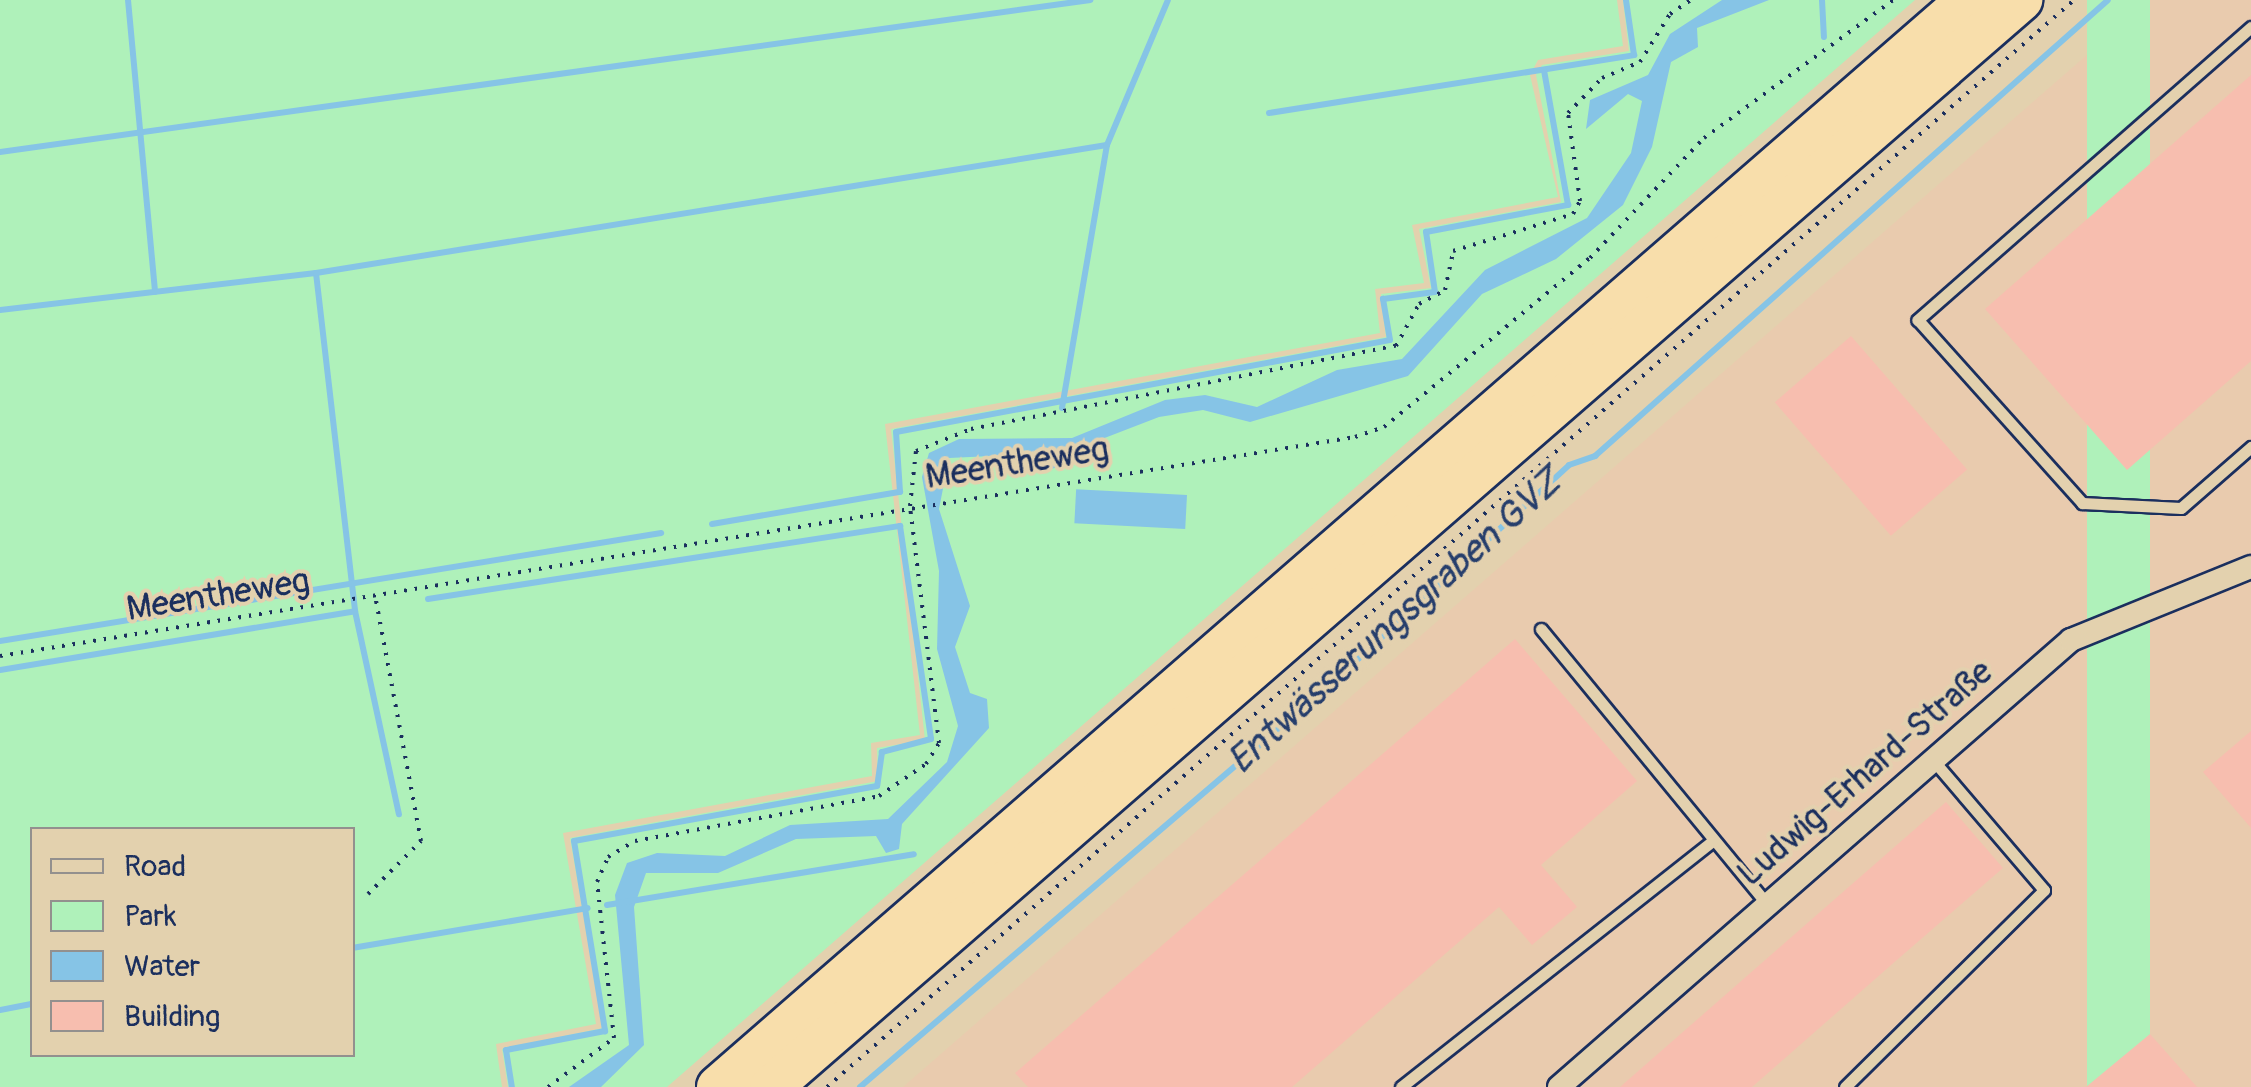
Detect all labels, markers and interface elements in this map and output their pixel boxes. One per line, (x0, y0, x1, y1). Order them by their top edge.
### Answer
street label: Meentheweg (922, 428, 1112, 498)
water label: Entwässerungsgraben GVZ (1219, 460, 1571, 784)
street label: Meentheweg (123, 560, 313, 630)
street label: Ludwig-Erhard-Straße (1729, 651, 2001, 895)
legend (30, 827, 355, 1057)
text: Road (124, 848, 186, 885)
text: Park (124, 898, 177, 935)
text: Water (124, 948, 200, 985)
text: Building (124, 998, 220, 1035)

